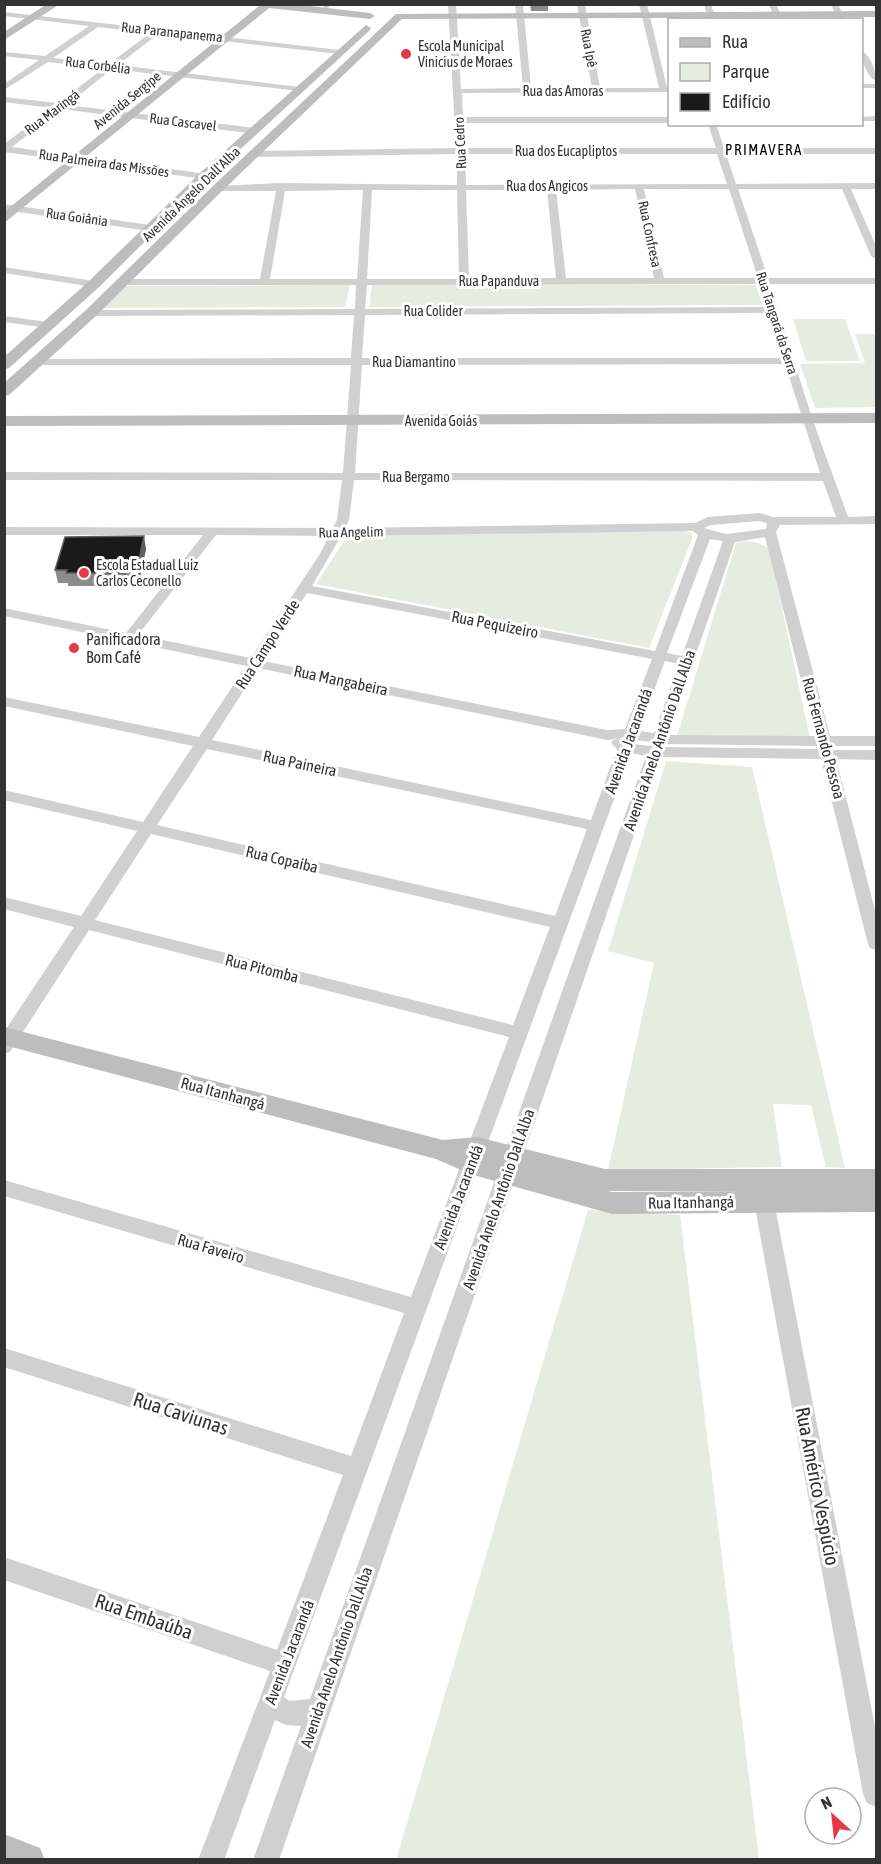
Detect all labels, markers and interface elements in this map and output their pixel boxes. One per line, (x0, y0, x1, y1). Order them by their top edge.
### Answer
legend (668, 18, 863, 126)
street label: Rua Paranapanema (121, 19, 223, 45)
street label: Rua Ipê (577, 27, 601, 69)
text: Rua (722, 31, 748, 52)
place label: Escola Municipal Vinicius de Moraes (418, 38, 513, 70)
marker: Escola Municipal Vinicius de Moraes (399, 47, 413, 61)
street label: Rua Corbélia (64, 53, 132, 77)
text: Parque (722, 61, 770, 82)
street label: Avenida Sergipe (90, 68, 164, 132)
street label: Rua das Amoras (522, 83, 604, 99)
street label: Rua Maringá (21, 86, 83, 138)
text: Edifício (722, 91, 771, 112)
street label: Rua Cascavel (149, 110, 218, 134)
street label: Rua Cedro (451, 117, 469, 169)
district label: PRIMAVERA (725, 141, 803, 158)
street label: Avenida Ângelo Dall'Alba (139, 143, 243, 245)
street label: Rua dos Eucapliptos (515, 143, 617, 159)
street label: Rua Palmeira das Missões (38, 146, 170, 180)
street label: Rua dos Angicos (506, 178, 588, 194)
street label: Rua Confresa (635, 199, 665, 269)
street label: Rua Goiânia (45, 205, 109, 229)
street label: Rua Tangará da Serra (753, 270, 801, 376)
street label: Rua Papanduva (459, 273, 539, 289)
street label: Rua Colider (403, 303, 463, 319)
street label: Rua Diamantino (372, 354, 456, 370)
street label: Avenida Goiás (405, 413, 477, 429)
street label: Rua Bergamo (382, 469, 450, 485)
street label: Rua Angelim (318, 523, 384, 541)
place label: Escola Estadual Luiz Carlos Ceconello (96, 557, 198, 589)
marker: Escola Estadual Luiz Carlos Ceconello (77, 566, 91, 580)
street label: Rua Campo Verde (231, 596, 303, 693)
street label: Rua Pequizeiro (450, 607, 540, 642)
place label: Panificadora Bom Café (86, 630, 161, 666)
marker: Panificadora Bom Café (67, 641, 81, 655)
street label: Avenida Anelo Antônio Dall Alba (620, 647, 698, 833)
street label: Rua Mangabeira (292, 661, 390, 700)
street label: Rua Fernando Pessoa (799, 675, 849, 801)
street label: Avenida Jacarandá (601, 686, 655, 796)
street label: Rua Paineira (262, 746, 338, 780)
street label: Rua Copaíba (244, 842, 320, 877)
street label: Rua Pitomba (223, 950, 301, 986)
street label: Rua Itanhangá (179, 1073, 267, 1114)
street label: Avenida Anelo Antônio Dall Alba (459, 1106, 537, 1292)
street label: Avenida Jacarandá (430, 1142, 486, 1252)
street label: Rua Itanhangá (648, 1192, 734, 1213)
street label: Rua Faveiro (176, 1230, 246, 1266)
street label: Rua Caviunas (131, 1387, 231, 1439)
street label: Rua Américo Vespúcio (791, 1405, 845, 1567)
street label: Avenida Anelo Antônio Dall Alba (297, 1564, 375, 1750)
street label: Rua Embaúba (92, 1589, 196, 1643)
street label: Avenida Jacarandá (261, 1597, 317, 1707)
north arrow (803, 1786, 863, 1846)
text: N (818, 1792, 834, 1813)

